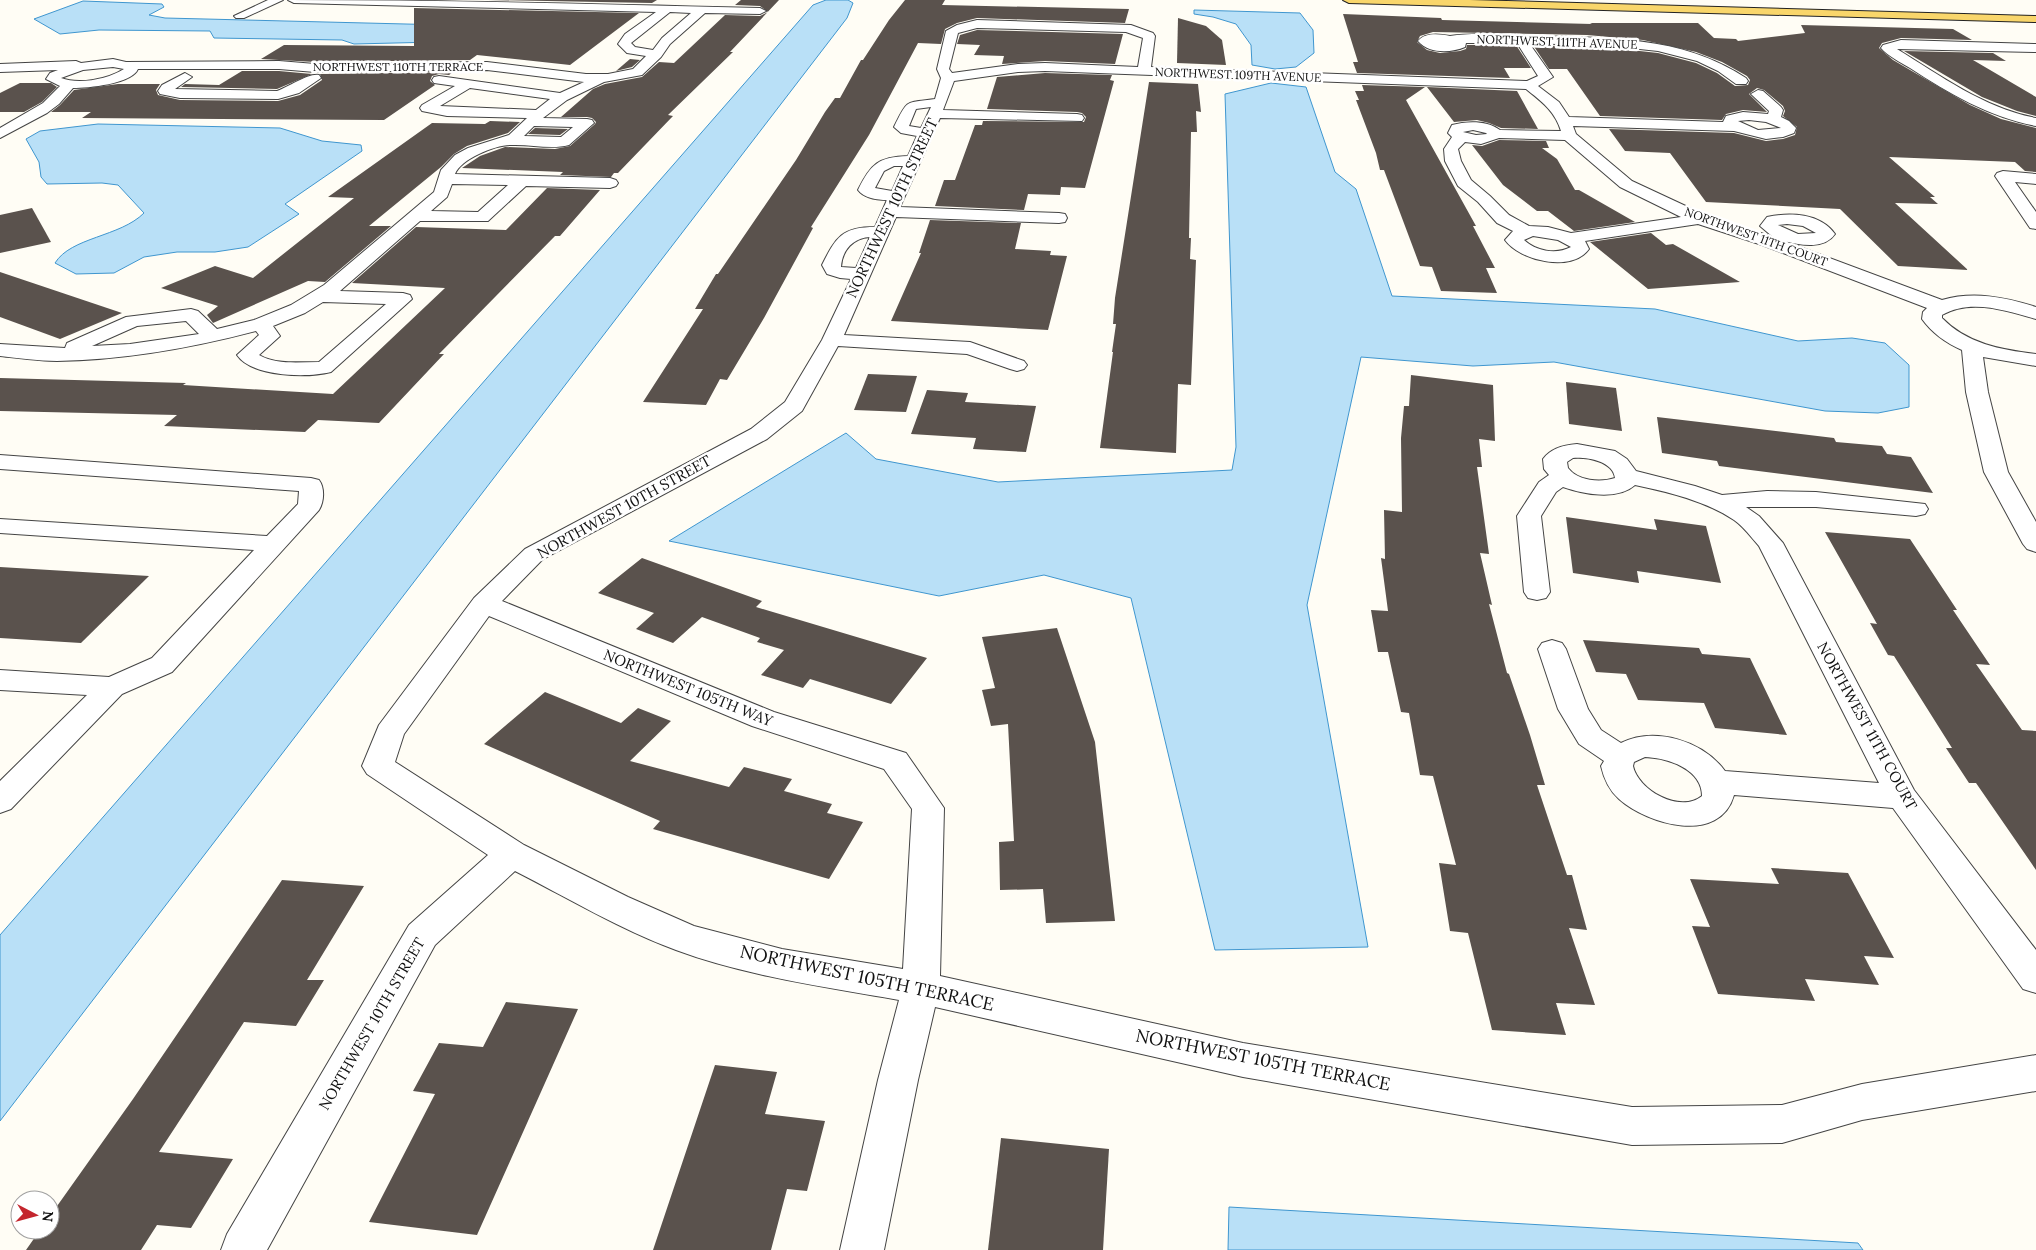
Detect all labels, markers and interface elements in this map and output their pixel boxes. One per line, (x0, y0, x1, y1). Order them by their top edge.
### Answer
street label: NORTHWEST 111TH AVENUE (1476, 31, 1638, 52)
street label: NORTHWEST 110TH TERRACE (313, 59, 483, 74)
street label: NORTHWEST 109TH AVENUE (1154, 64, 1322, 85)
street label: NORTHWEST 10TH STREET (842, 115, 942, 301)
street label: NORTHWEST 11TH COURT (1683, 204, 1830, 270)
street label: NORTHWEST 10TH STREET (533, 451, 714, 562)
street label: NORTHWEST 11TH COURT (1813, 639, 1922, 813)
street label: NORTHWEST 105TH WAY (601, 645, 776, 730)
street label: NORTHWEST 10TH STREET (314, 934, 429, 1113)
street label: NORTHWEST 105TH TERRACE (738, 939, 996, 1016)
street label: NORTHWEST 105TH TERRACE (1134, 1023, 1393, 1096)
north arrow (10, 1190, 60, 1240)
text: N (38, 1210, 57, 1223)

